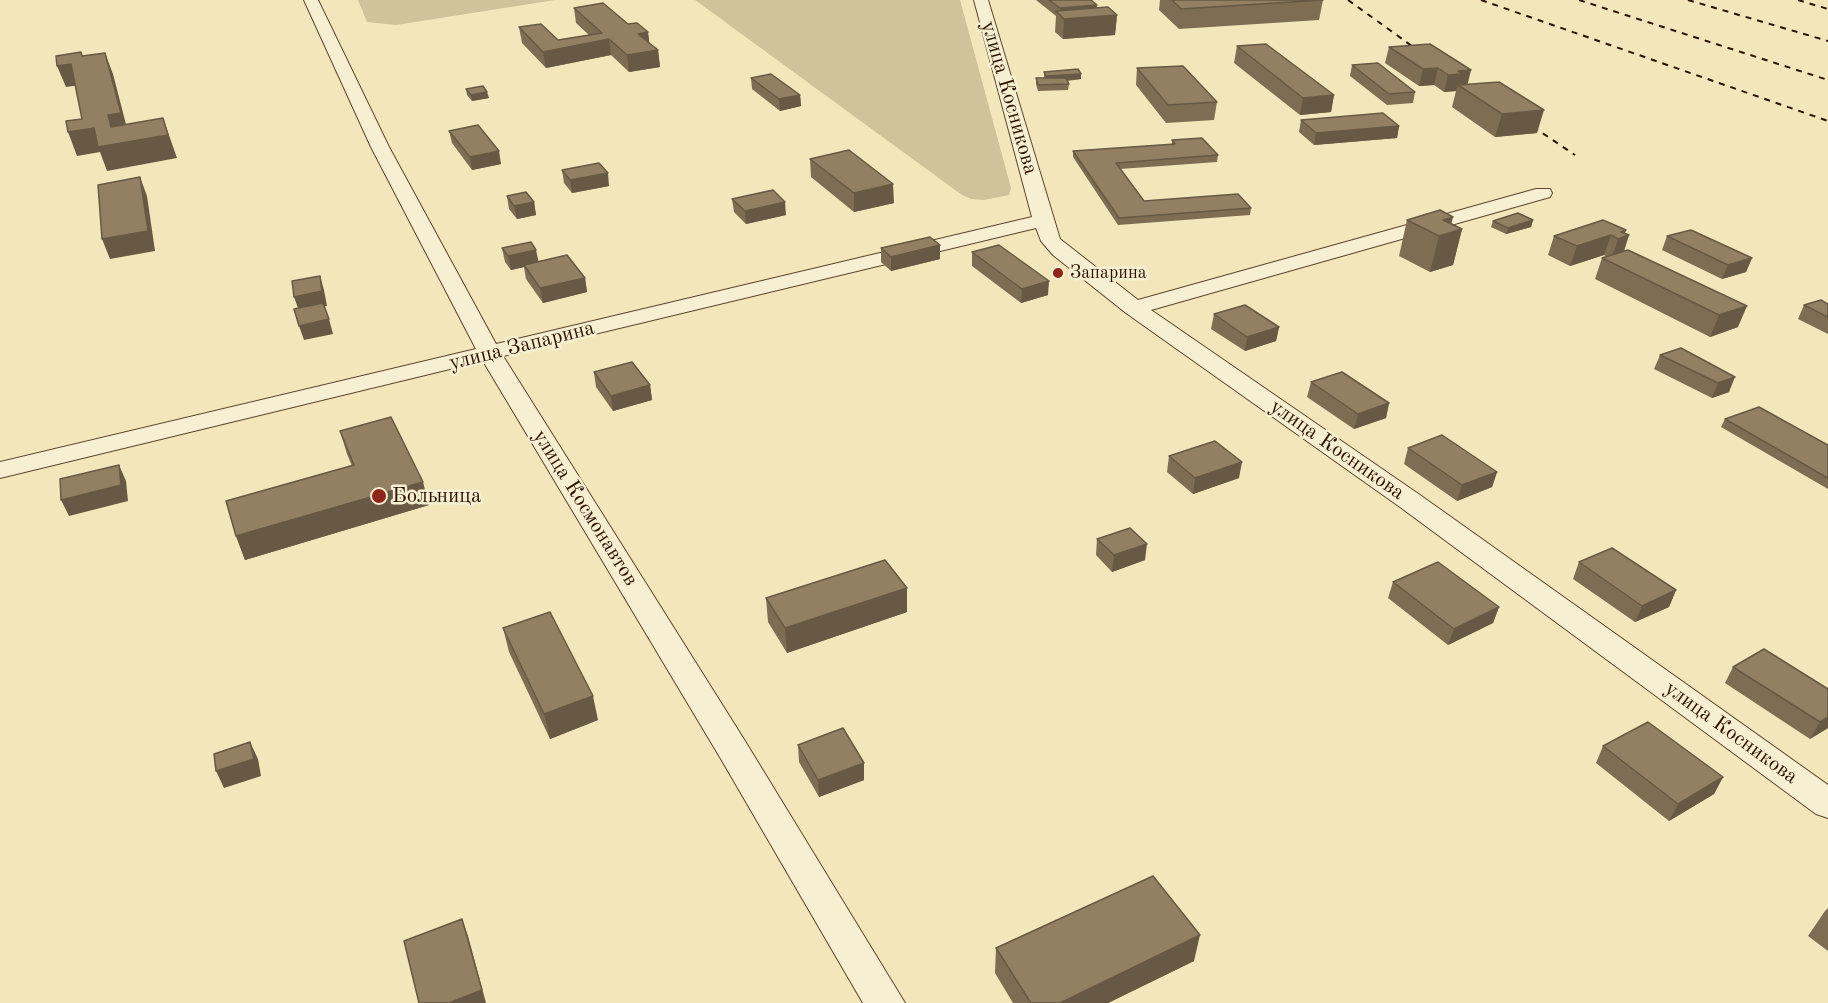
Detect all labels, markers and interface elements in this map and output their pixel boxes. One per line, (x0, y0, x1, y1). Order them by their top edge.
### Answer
street label: улица Косникова (975, 18, 1043, 178)
place label: Запарина (1070, 262, 1147, 284)
marker: Запарина (1051, 266, 1065, 280)
street label: улица Запарина (447, 316, 597, 376)
street label: улица Косникова (1265, 394, 1409, 506)
street label: улица Космонавтов (527, 425, 643, 591)
place label: Больница (392, 483, 481, 509)
marker: Больница (370, 487, 388, 505)
street label: улица Косникова (1659, 676, 1803, 790)

